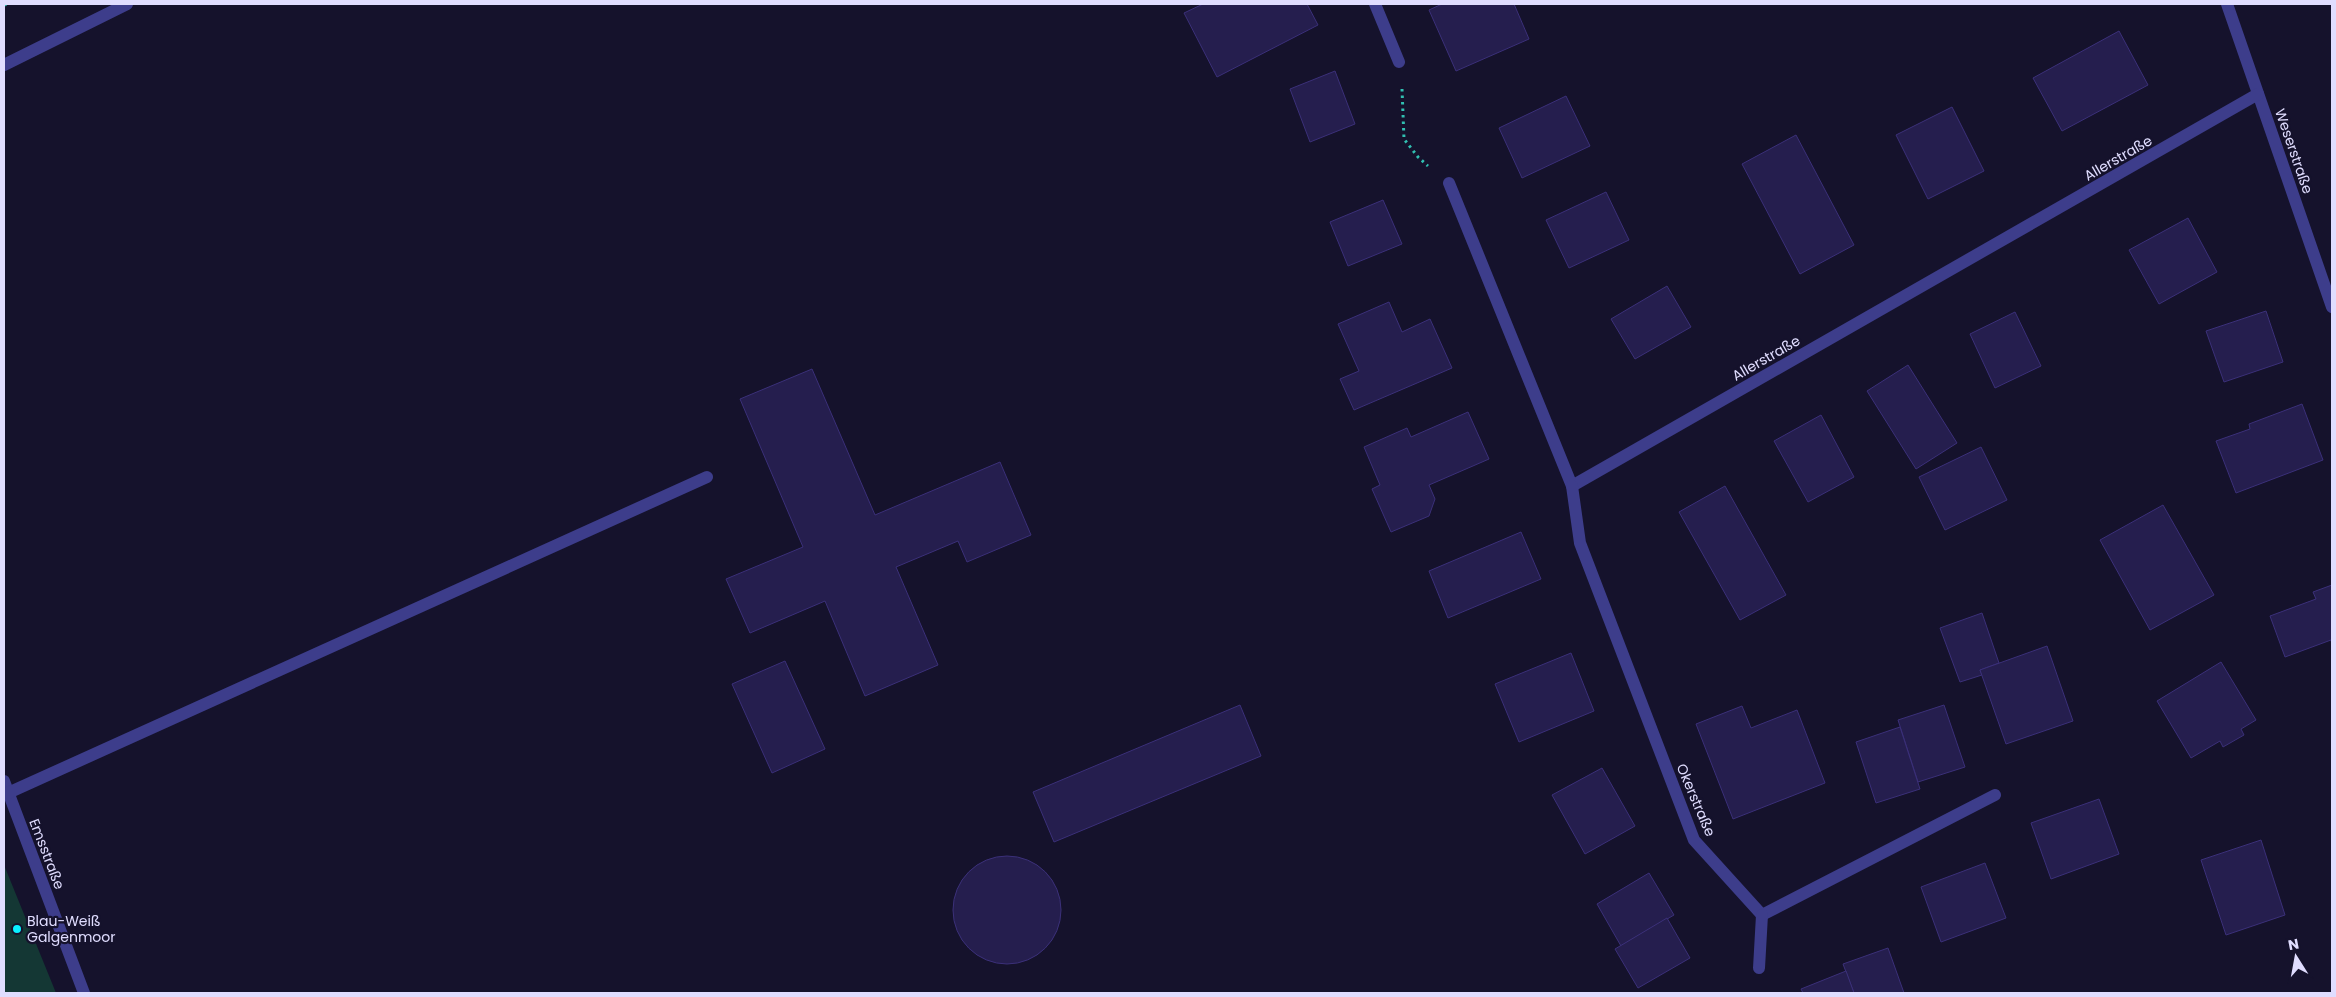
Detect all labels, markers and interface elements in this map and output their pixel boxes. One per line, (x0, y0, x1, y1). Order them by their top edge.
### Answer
street label: Weserstraße (2270, 106, 2318, 197)
street label: Allerstraße (2080, 130, 2156, 186)
street label: Allerstraße (1728, 330, 1804, 386)
street label: Okerstraße (1672, 760, 1720, 840)
street label: Emsstraße (24, 816, 70, 893)
place label: Blau-Weiß Galgenmoor (27, 911, 115, 947)
marker: Blau-Weiß Galgenmoor (11, 923, 23, 935)
north arrow (2271, 932, 2321, 982)
text: N (2286, 933, 2301, 955)

